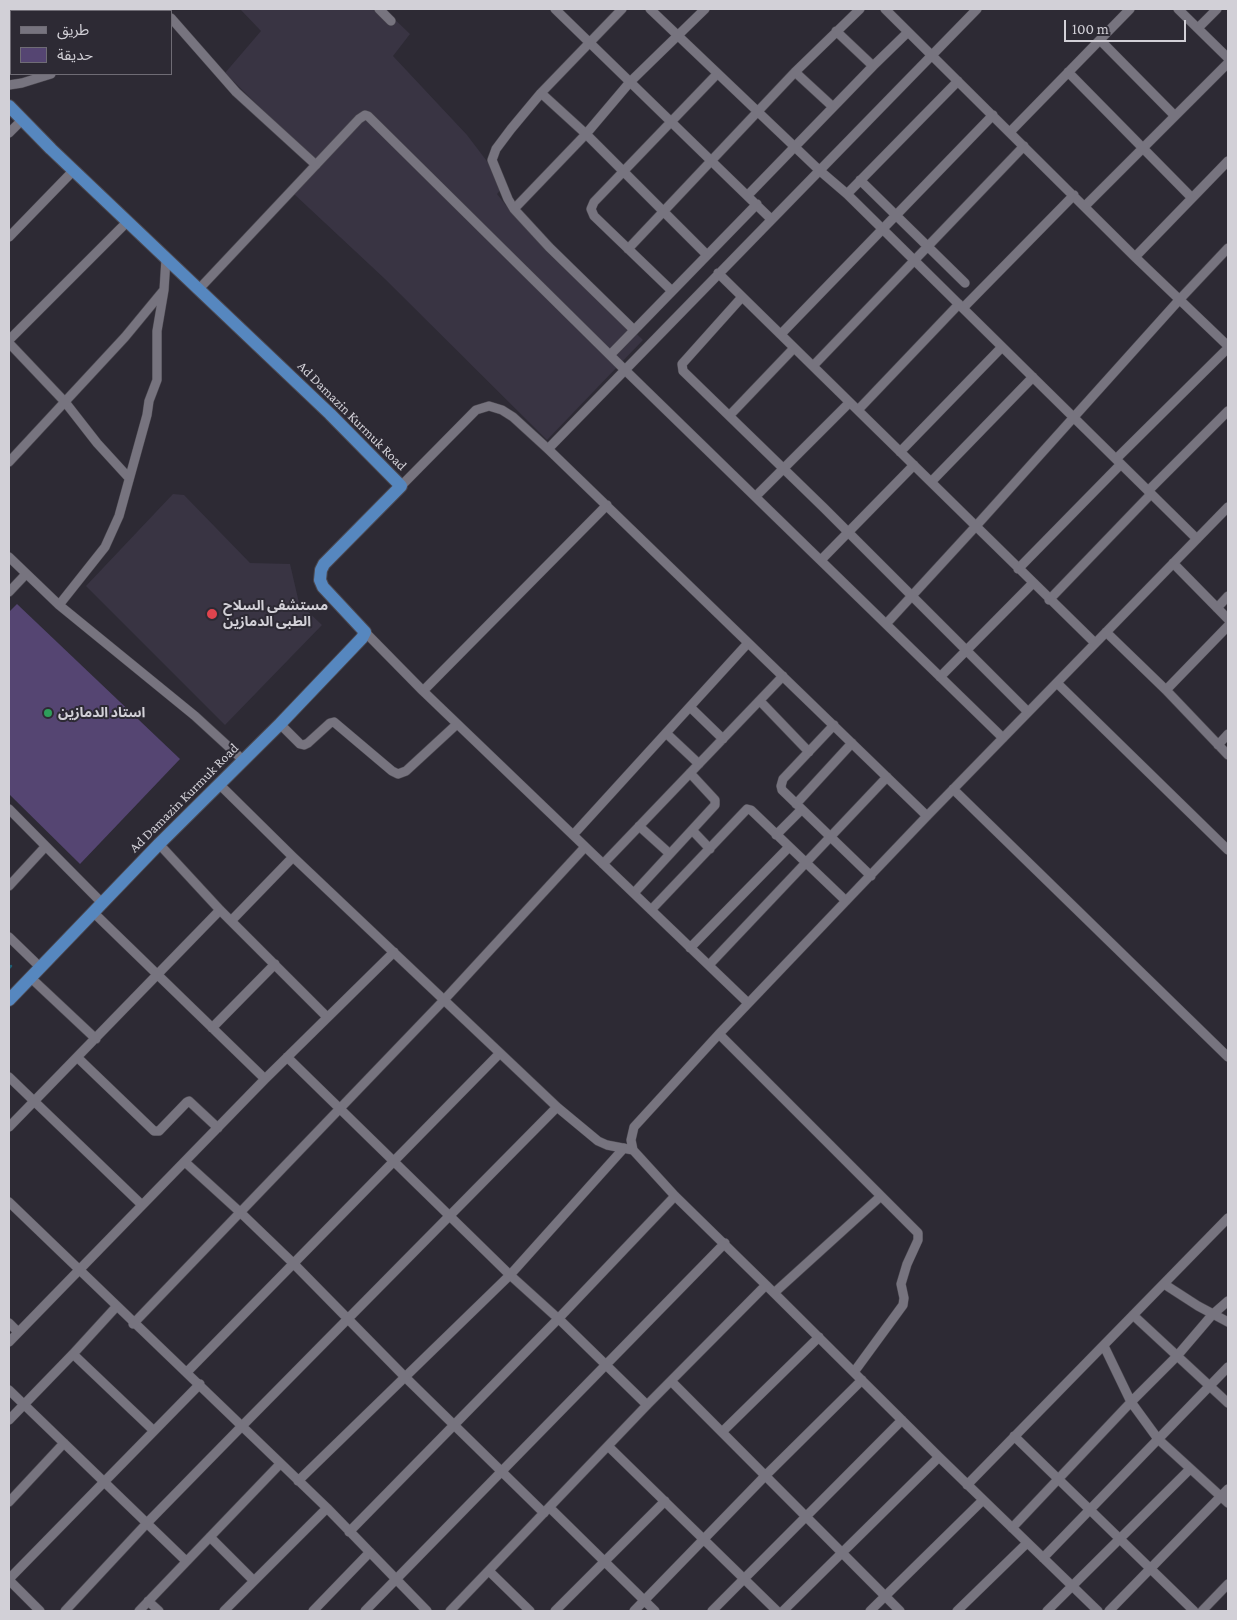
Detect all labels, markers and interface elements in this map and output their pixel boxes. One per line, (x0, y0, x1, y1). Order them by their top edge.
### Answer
legend (10, 10, 172, 75)
scale bar (1067, 10, 1190, 42)
text: 100 m (1072, 21, 1109, 37)
text: طريق (57, 22, 89, 38)
text: حديقة (57, 47, 93, 63)
street label: Ad Damazin Kurmuk Road (294, 358, 410, 474)
place label: مستشفى السلاح الطبى الدمازين (223, 598, 328, 630)
marker: مستشفى السلاح الطبى الدمازين (205, 607, 219, 621)
place label: استاد الدمازين (58, 705, 145, 721)
marker: استاد الدمازين (42, 707, 54, 719)
street label: Ad Damazin Kurmuk Road (126, 740, 242, 856)

